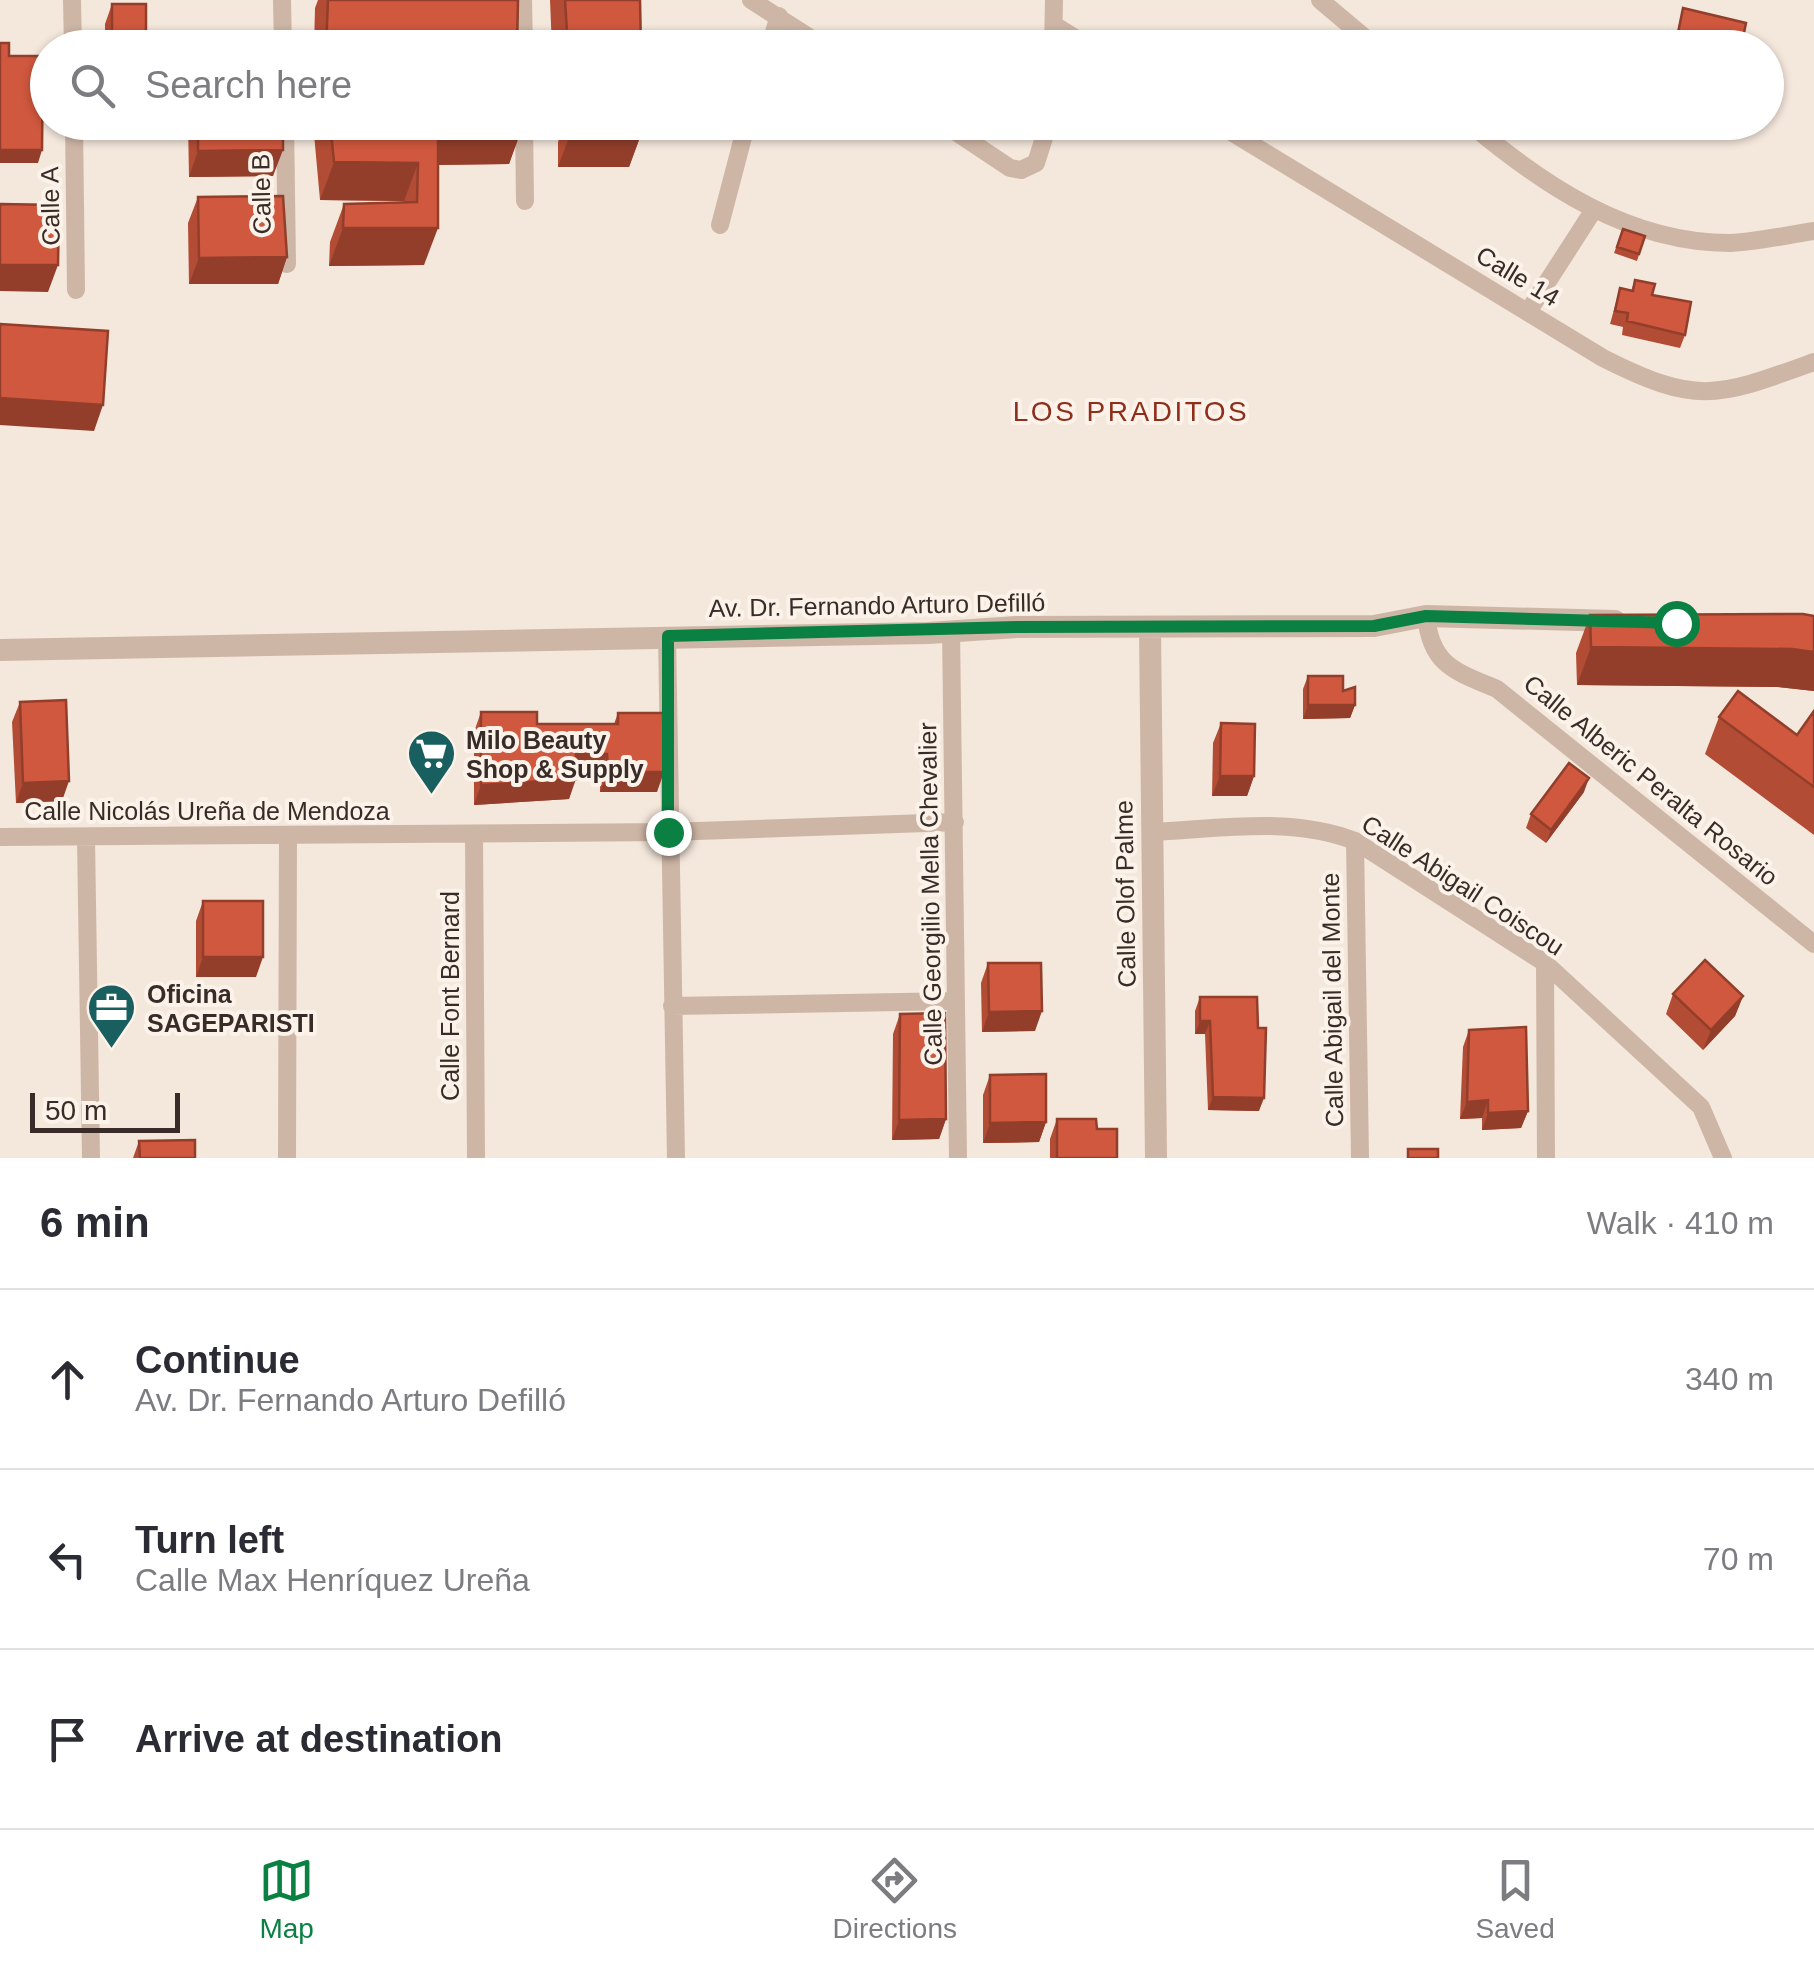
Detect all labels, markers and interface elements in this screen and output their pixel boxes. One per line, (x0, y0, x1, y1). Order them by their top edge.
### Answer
search box (30, 30, 1784, 140)
icon: search (65, 58, 120, 113)
text: Search here (145, 64, 352, 106)
street label: Calle B (246, 153, 276, 235)
street label: Calle A (35, 166, 65, 246)
street label: Calle 14 (1471, 240, 1565, 312)
district label: LOS PRADITOS (1013, 396, 1249, 427)
street label: Av. Dr. Fernando Arturo Defilló (708, 588, 1046, 622)
route start (1654, 601, 1700, 647)
street label: Calle Alberic Peralta Rosario (1519, 669, 1783, 891)
street label: Calle Georgilio Mella Chevalier (913, 722, 947, 1066)
place label: Milo Beauty Shop & Supply (466, 726, 644, 783)
supermarket icon: Milo Beauty Shop & Supply (405, 728, 457, 796)
street label: Calle Nicolás Ureña de Mendoza (24, 797, 390, 825)
street label: Calle Olof Palme (1109, 800, 1141, 988)
street label: Calle Abigail Coiscou (1357, 809, 1569, 961)
route end (646, 810, 692, 856)
street label: Calle Abigail del Monte (1316, 873, 1348, 1127)
street label: Calle Font Bernard (436, 891, 464, 1101)
place label: Oficina SAGEPARISTI (147, 980, 315, 1037)
office icon: Oficina SAGEPARISTI (86, 982, 138, 1050)
scale bar (30, 1088, 180, 1132)
text: 50 m (45, 1095, 107, 1126)
text: 6 min (40, 1199, 150, 1246)
text: Walk · 410 m (1587, 1205, 1774, 1241)
text: Continue (135, 1339, 300, 1381)
icon: ahead (40, 1352, 95, 1407)
text: 340 m (1685, 1361, 1774, 1397)
text: Av. Dr. Fernando Arturo Defilló (135, 1382, 566, 1418)
text: Turn left (135, 1519, 284, 1561)
icon: left (40, 1532, 95, 1587)
text: 70 m (1703, 1541, 1774, 1577)
text: Calle Max Henríquez Ureña (135, 1562, 530, 1598)
icon: arrive (40, 1712, 95, 1767)
text: Arrive at destination (135, 1718, 502, 1760)
tab: Map (259, 1853, 314, 1945)
tab: Directions (833, 1853, 957, 1945)
tab: Saved (1475, 1853, 1555, 1945)

